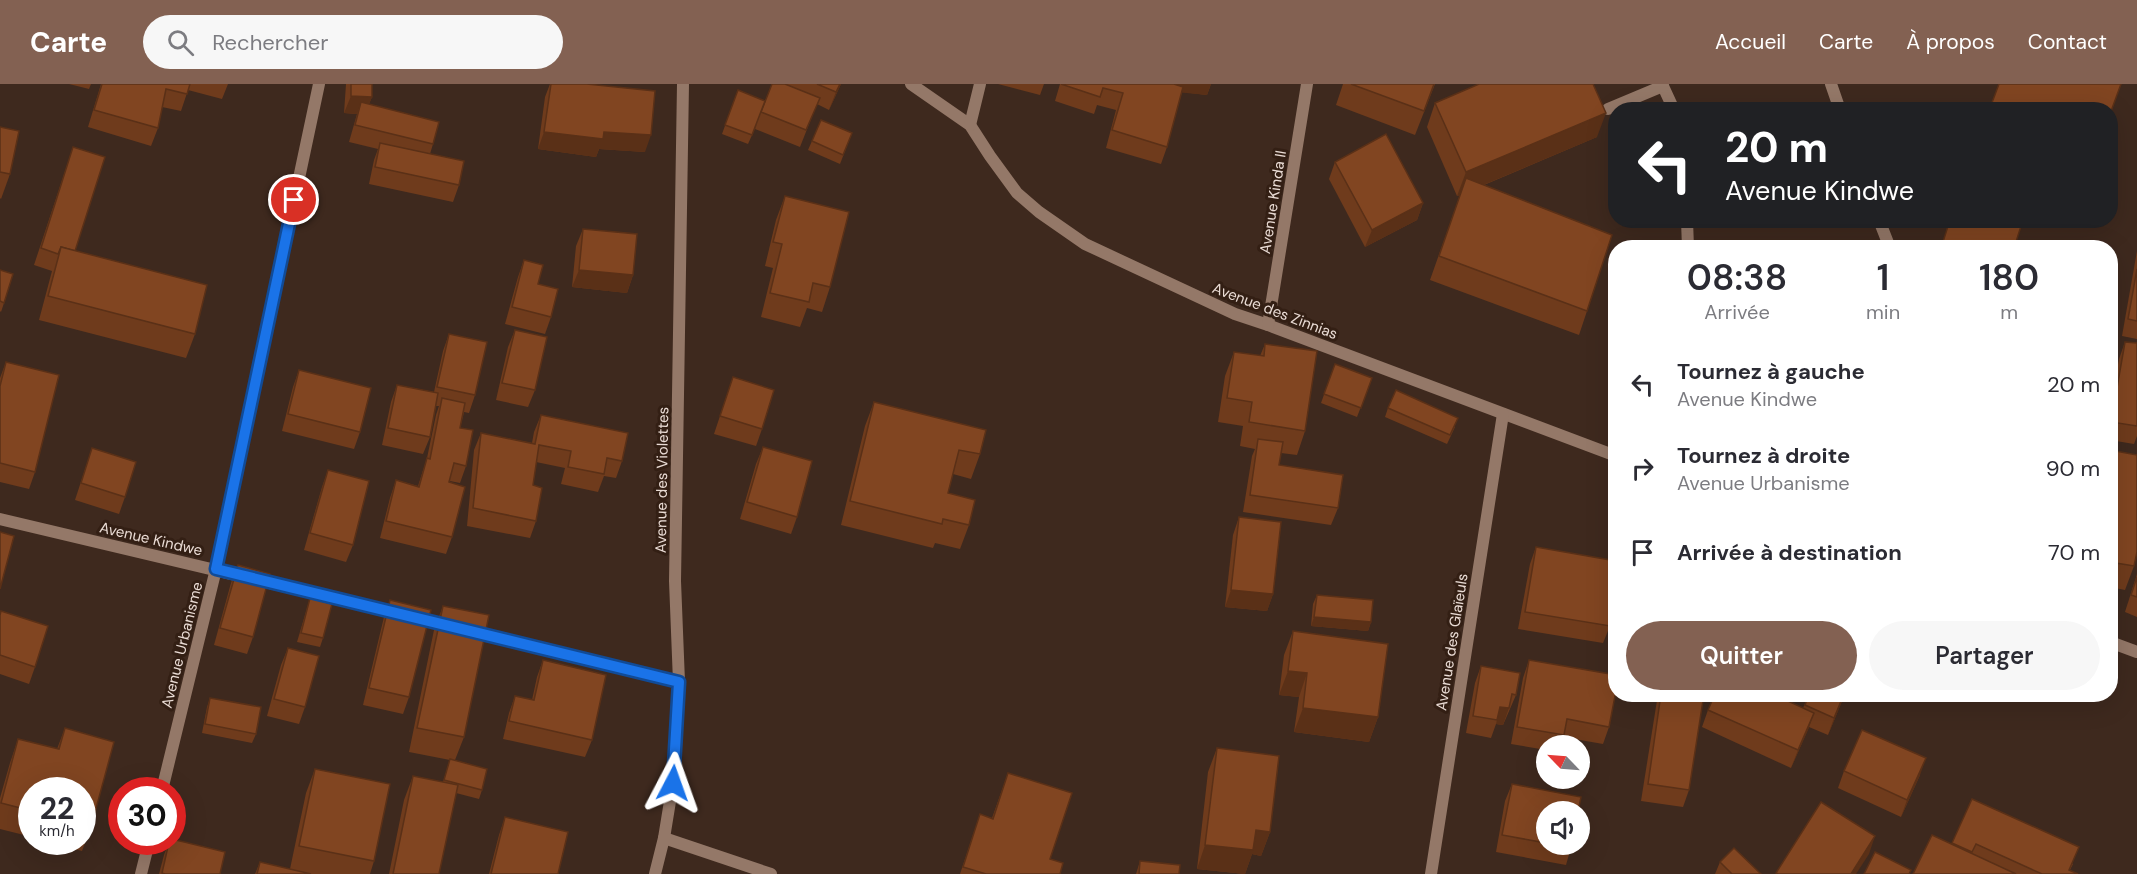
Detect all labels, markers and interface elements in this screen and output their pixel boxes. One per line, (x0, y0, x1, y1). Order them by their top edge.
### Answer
search box (143, 15, 563, 69)
text: Carte (30, 24, 107, 61)
icon: search (164, 26, 197, 59)
text: Rechercher (212, 28, 328, 57)
text: Accueil (1715, 28, 1786, 56)
text: Carte (1819, 28, 1873, 56)
text: À propos (1906, 28, 1995, 56)
text: Contact (2028, 28, 2107, 56)
text: 20 m (1725, 120, 1828, 175)
icon: left (1626, 126, 1704, 204)
street label: Avenue Kinda II (1255, 149, 1291, 255)
text: Avenue Kindwe (1725, 173, 1914, 208)
pin (268, 174, 319, 225)
icon: arrive (277, 183, 310, 216)
text: 08:38 (1687, 254, 1787, 301)
text: 1 (1877, 254, 1889, 301)
text: 180 (1979, 254, 2039, 301)
street label: Avenue des Zinnias (1210, 278, 1340, 344)
text: Arrivée (1704, 299, 1770, 325)
text: min (1866, 299, 1900, 325)
text: m (2000, 299, 2018, 325)
text: Tournez à gauche (1677, 357, 1865, 386)
icon: left (1626, 368, 1659, 401)
text: 20 m (2047, 370, 2100, 399)
text: Avenue Kindwe (1677, 386, 1817, 412)
street label: Avenue des Violettes (651, 407, 673, 553)
text: Tournez à droite (1677, 441, 1850, 470)
icon: right (1626, 452, 1659, 485)
text: 90 m (2046, 454, 2100, 483)
text: Avenue Urbanisme (1677, 470, 1850, 496)
street label: Avenue Kindwe (98, 517, 204, 561)
icon: arrive (1626, 536, 1659, 569)
text: Arrivée à destination (1677, 538, 1902, 567)
text: 70 m (2048, 538, 2100, 567)
street label: Avenue des Glaïeuls (1431, 572, 1473, 712)
street label: Avenue Urbanisme (157, 580, 207, 710)
button: Quitter (1626, 621, 1857, 690)
button: Partager (1869, 621, 2100, 690)
north arrow (1536, 735, 1590, 789)
map controls (1536, 735, 1590, 855)
position arrow (641, 751, 705, 815)
speed limit sign: 30 (108, 777, 186, 855)
text: 22 (40, 789, 74, 828)
button: sound (1536, 801, 1590, 855)
text: km/h (39, 821, 75, 841)

